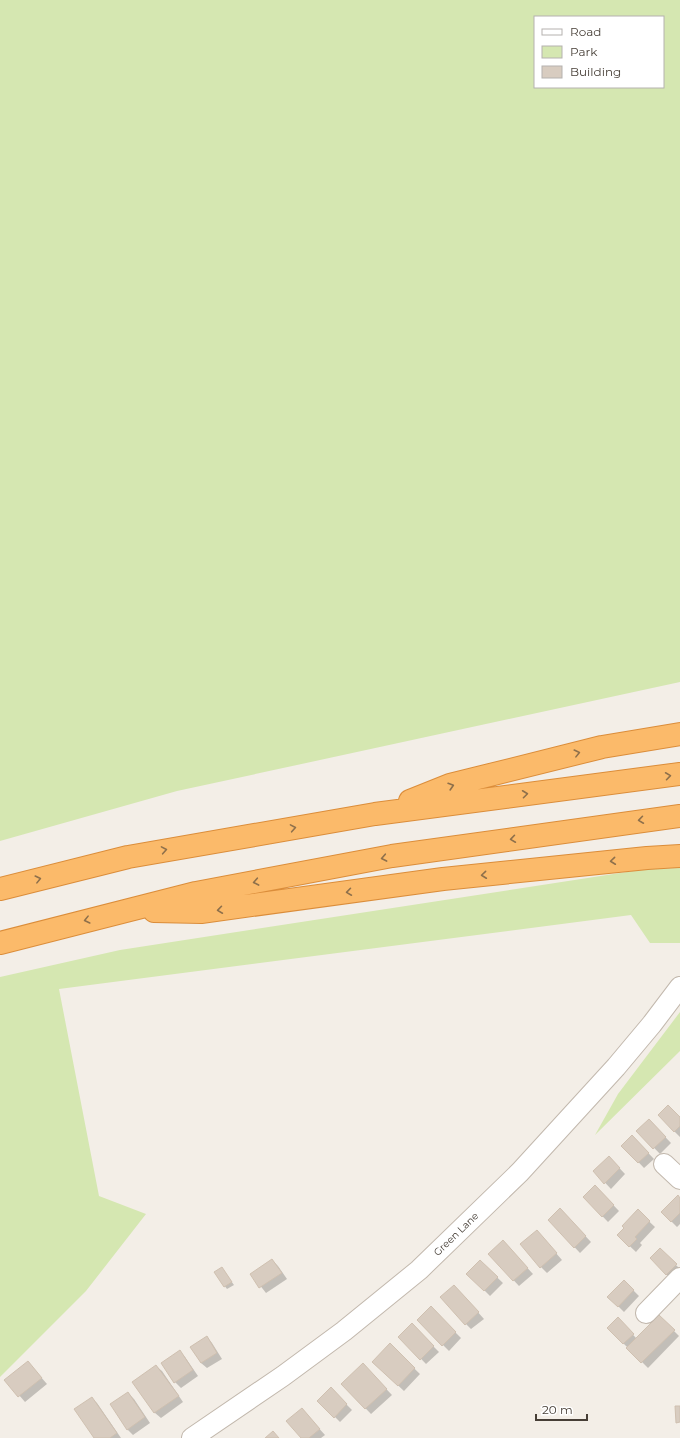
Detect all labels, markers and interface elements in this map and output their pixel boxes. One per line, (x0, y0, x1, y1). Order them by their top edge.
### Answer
legend (534, 16, 664, 88)
text: Road (570, 24, 601, 39)
text: Park (570, 44, 598, 59)
text: Building (570, 64, 621, 79)
one-way arrow (574, 750, 580, 758)
one-way arrow (664, 772, 671, 781)
one-way arrow (447, 782, 454, 791)
one-way arrow (522, 790, 528, 799)
one-way arrow (638, 815, 644, 824)
one-way arrow (290, 825, 296, 833)
one-way arrow (510, 834, 516, 843)
one-way arrow (161, 846, 168, 855)
one-way arrow (381, 853, 387, 862)
one-way arrow (610, 857, 616, 866)
one-way arrow (481, 870, 487, 879)
one-way arrow (34, 875, 41, 884)
one-way arrow (253, 877, 259, 886)
one-way arrow (346, 887, 352, 896)
one-way arrow (217, 905, 223, 914)
one-way arrow (84, 916, 91, 924)
street label: Green Lane (431, 1209, 481, 1259)
scale bar (536, 1396, 587, 1422)
text: 20 m (542, 1402, 573, 1417)

